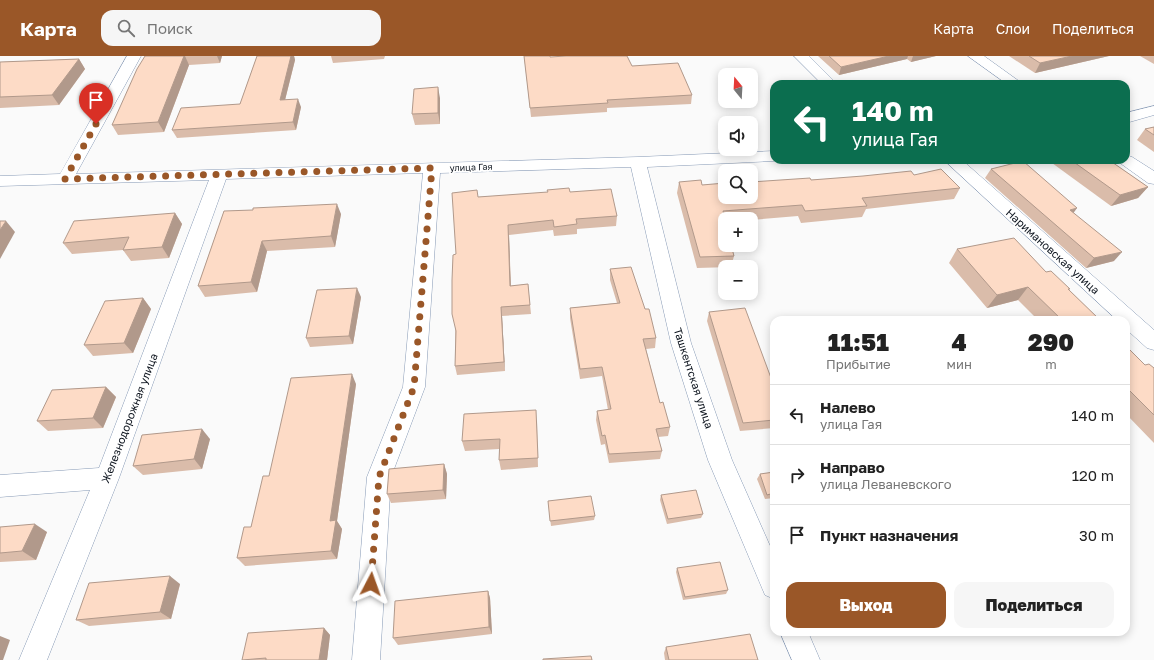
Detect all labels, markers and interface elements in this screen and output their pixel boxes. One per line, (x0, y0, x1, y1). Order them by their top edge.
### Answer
search box (101, 10, 381, 46)
text: Карта (20, 17, 77, 40)
icon: search (115, 17, 137, 39)
text: Поиск (147, 19, 193, 37)
text: Карта (933, 20, 974, 37)
text: Слои (996, 20, 1030, 37)
text: Поделиться (1052, 20, 1134, 37)
north arrow (718, 68, 758, 108)
map controls (718, 68, 758, 300)
pin (79, 83, 113, 124)
icon: arrive (85, 89, 107, 111)
text: 140 m (852, 94, 934, 127)
icon: left (786, 96, 838, 148)
button: sound (718, 116, 758, 156)
text: улица Гая (852, 128, 938, 150)
street label: улица Гая (449, 161, 493, 173)
button: search (718, 164, 758, 204)
street label: Наримановская улица (1004, 206, 1102, 296)
button: + (718, 212, 758, 252)
button: − (718, 260, 758, 300)
street label: Ташкентская улица (672, 326, 716, 430)
text: 11:51 (828, 327, 889, 356)
text: 4 (952, 327, 967, 356)
text: 290 (1028, 327, 1074, 356)
street label: Железнодорожная улица (98, 351, 160, 485)
text: Прибытие (826, 356, 891, 372)
text: мин (947, 356, 972, 372)
text: m (1045, 356, 1057, 372)
text: Налево (820, 398, 876, 416)
icon: left (786, 404, 808, 426)
text: 140 m (1071, 406, 1114, 424)
text: улица Гая (820, 416, 882, 432)
text: Направо (820, 458, 885, 476)
icon: right (786, 464, 808, 486)
text: 120 m (1072, 466, 1114, 484)
text: улица Леваневского (820, 476, 951, 492)
icon: arrive (786, 524, 808, 546)
text: Пункт назначения (820, 526, 958, 544)
text: 30 m (1079, 526, 1114, 544)
position arrow (350, 563, 392, 605)
button: Выход (786, 582, 946, 628)
button: Поделиться (954, 582, 1114, 628)

